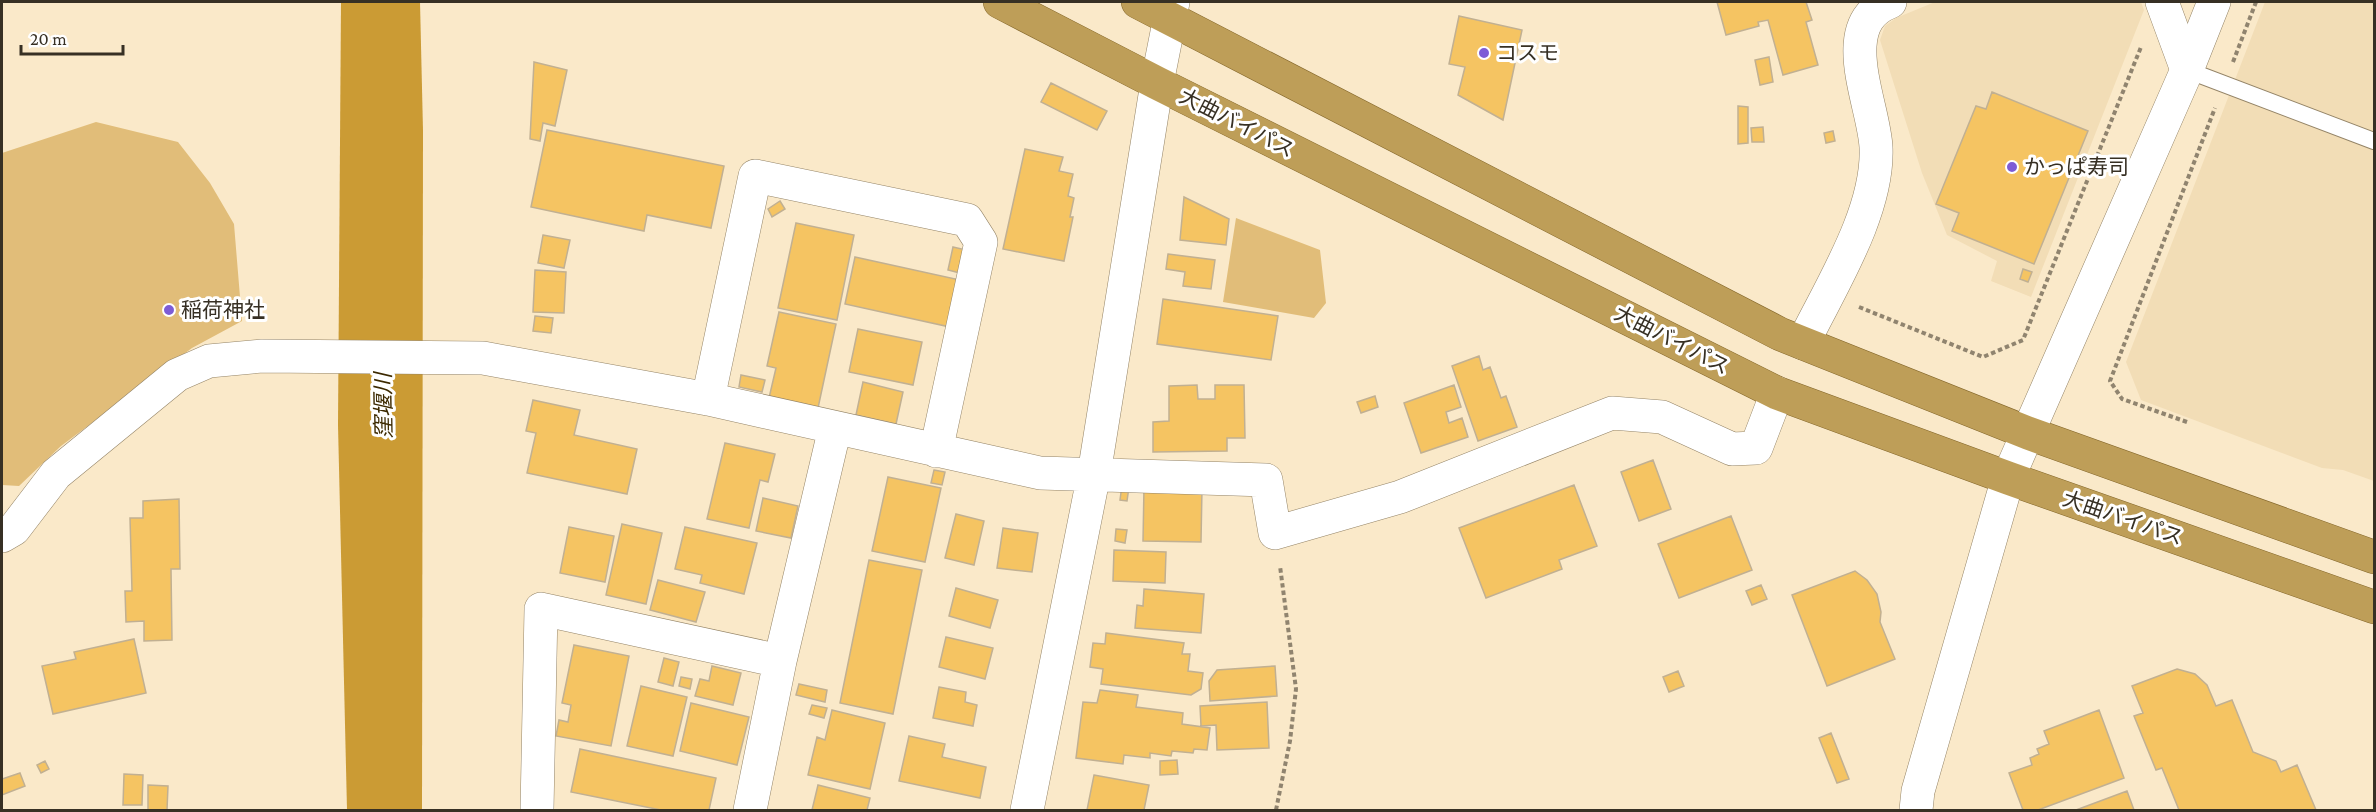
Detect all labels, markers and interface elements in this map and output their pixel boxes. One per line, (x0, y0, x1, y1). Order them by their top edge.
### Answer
scale bar (21, 18, 123, 56)
text: 20 m (30, 29, 67, 49)
place label: コスモ (1496, 41, 1559, 65)
marker: コスモ (1477, 46, 1491, 60)
street label: 大曲バイパス (1176, 84, 1298, 162)
place label: かっぱ寿司 (2024, 155, 2129, 179)
marker: かっぱ寿司 (2005, 160, 2019, 174)
place label: 稲荷神社 (181, 298, 265, 322)
street label: 大曲バイパス (1611, 301, 1733, 379)
marker: 稲荷神社 (162, 303, 176, 317)
water label: 窪堰川 (370, 371, 397, 439)
street label: 大曲バイパス (2060, 486, 2186, 550)

